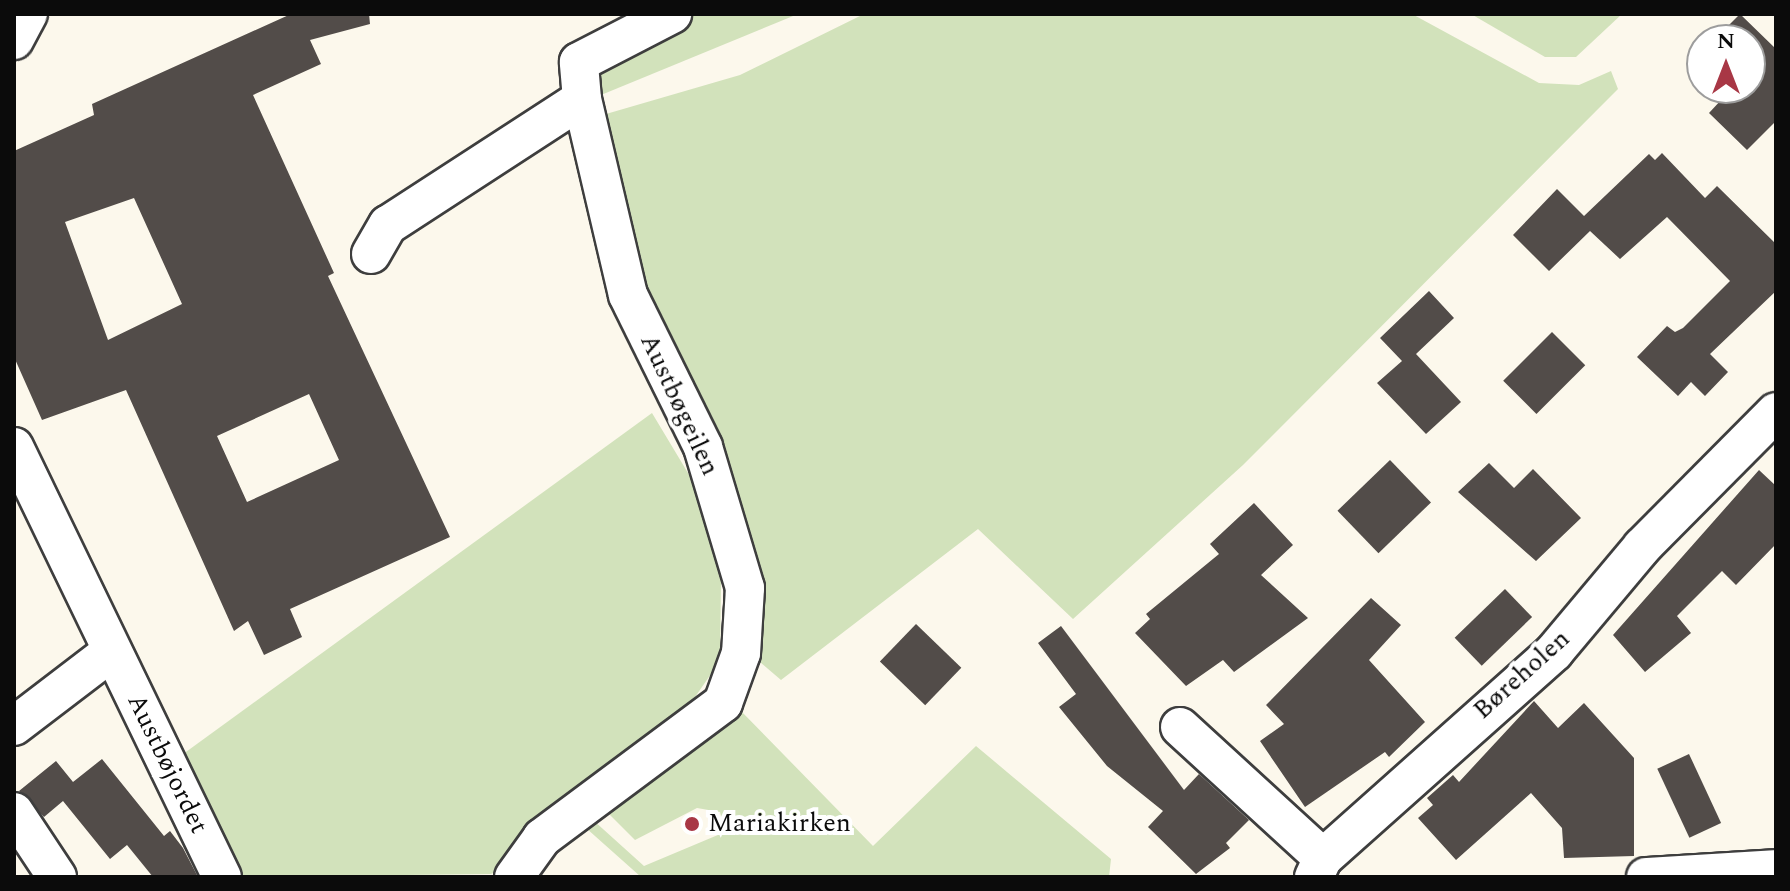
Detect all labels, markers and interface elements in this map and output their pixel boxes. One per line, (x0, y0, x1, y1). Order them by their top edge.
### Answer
north arrow (1686, 24, 1766, 104)
text: N (1717, 25, 1735, 58)
street label: Austbøgeilen (633, 329, 725, 481)
street label: Børeholen (1467, 624, 1577, 726)
street label: Austbøjordet (120, 689, 214, 839)
place label: Mariakirken (708, 808, 851, 840)
marker: Mariakirken (683, 815, 701, 833)

